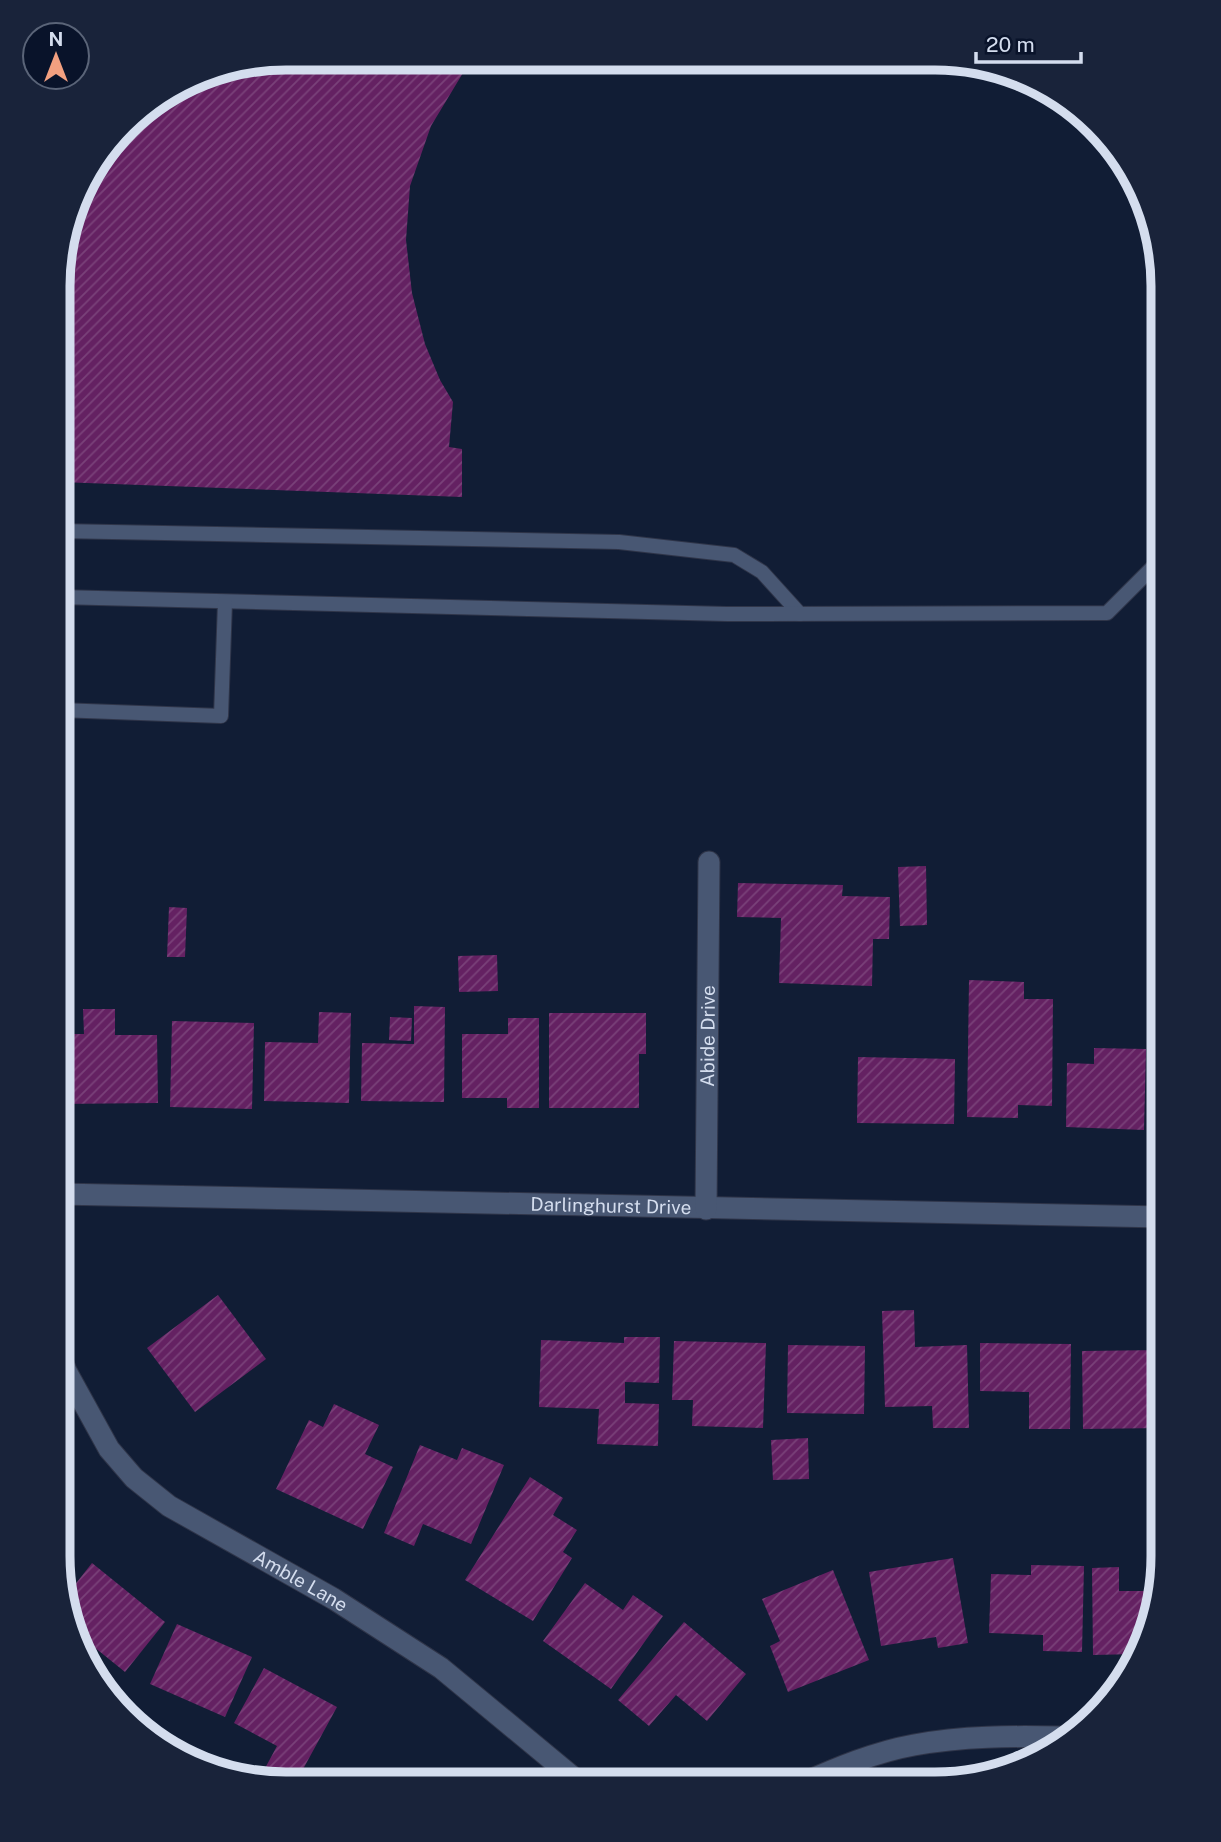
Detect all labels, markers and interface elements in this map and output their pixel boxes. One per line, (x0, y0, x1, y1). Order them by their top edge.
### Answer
north arrow (21, 21, 91, 91)
scale bar (976, 21, 1081, 65)
text: N (49, 28, 63, 50)
text: 20 m (986, 32, 1035, 57)
street label: Abide Drive (696, 985, 719, 1087)
street label: Darlinghurst Drive (530, 1193, 692, 1218)
street label: Amble Lane (250, 1545, 352, 1616)

